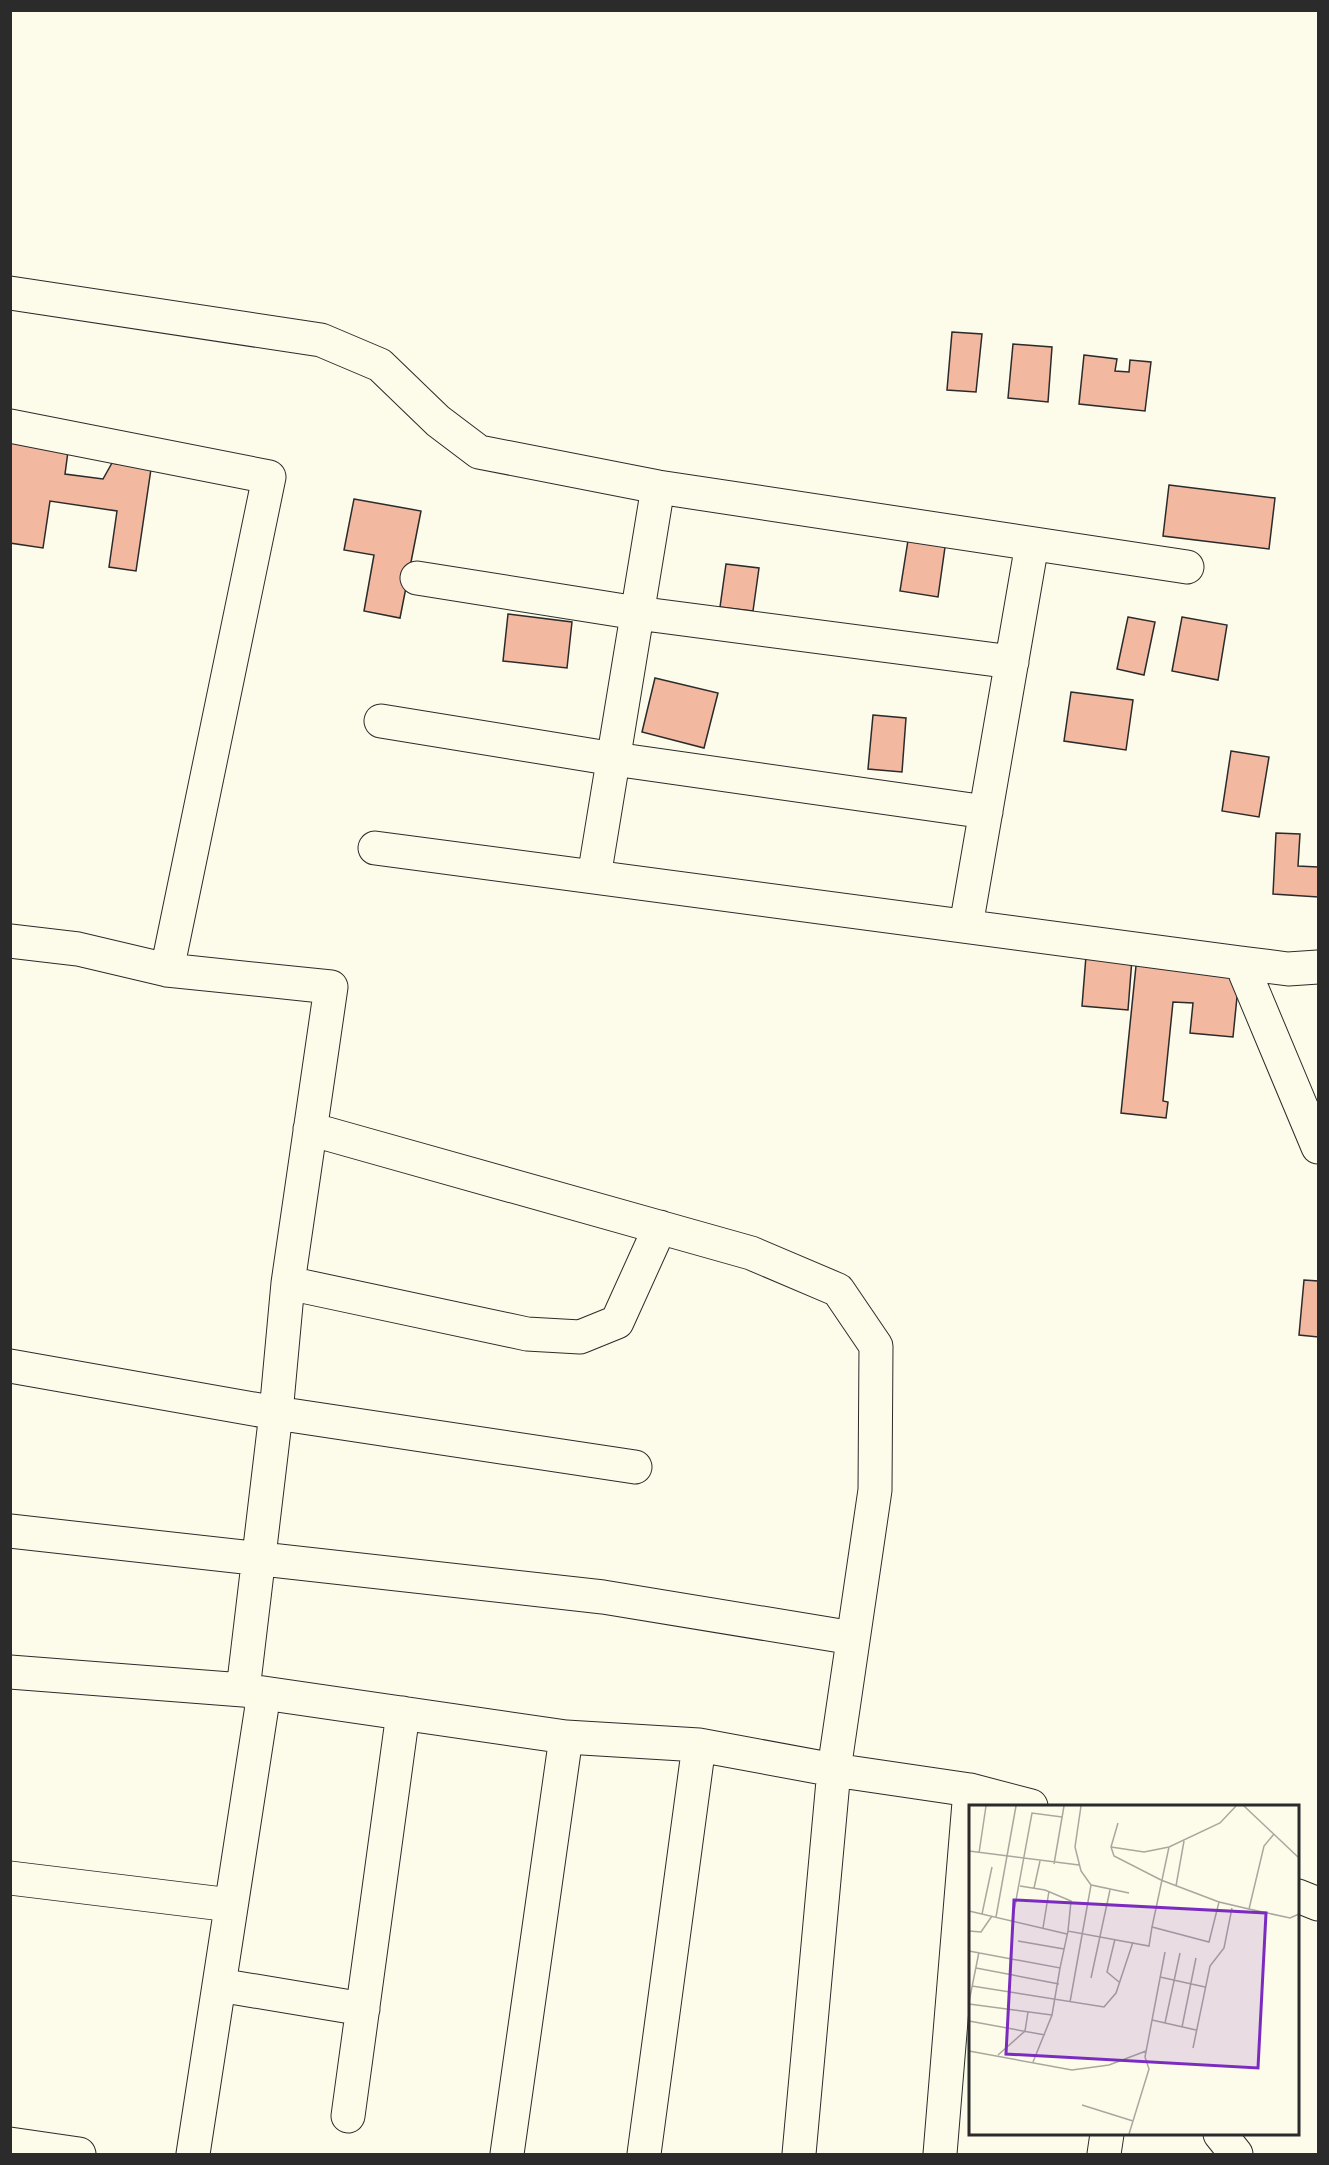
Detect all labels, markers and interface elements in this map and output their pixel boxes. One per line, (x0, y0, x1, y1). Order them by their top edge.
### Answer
inset map (969, 1805, 1299, 2135)

